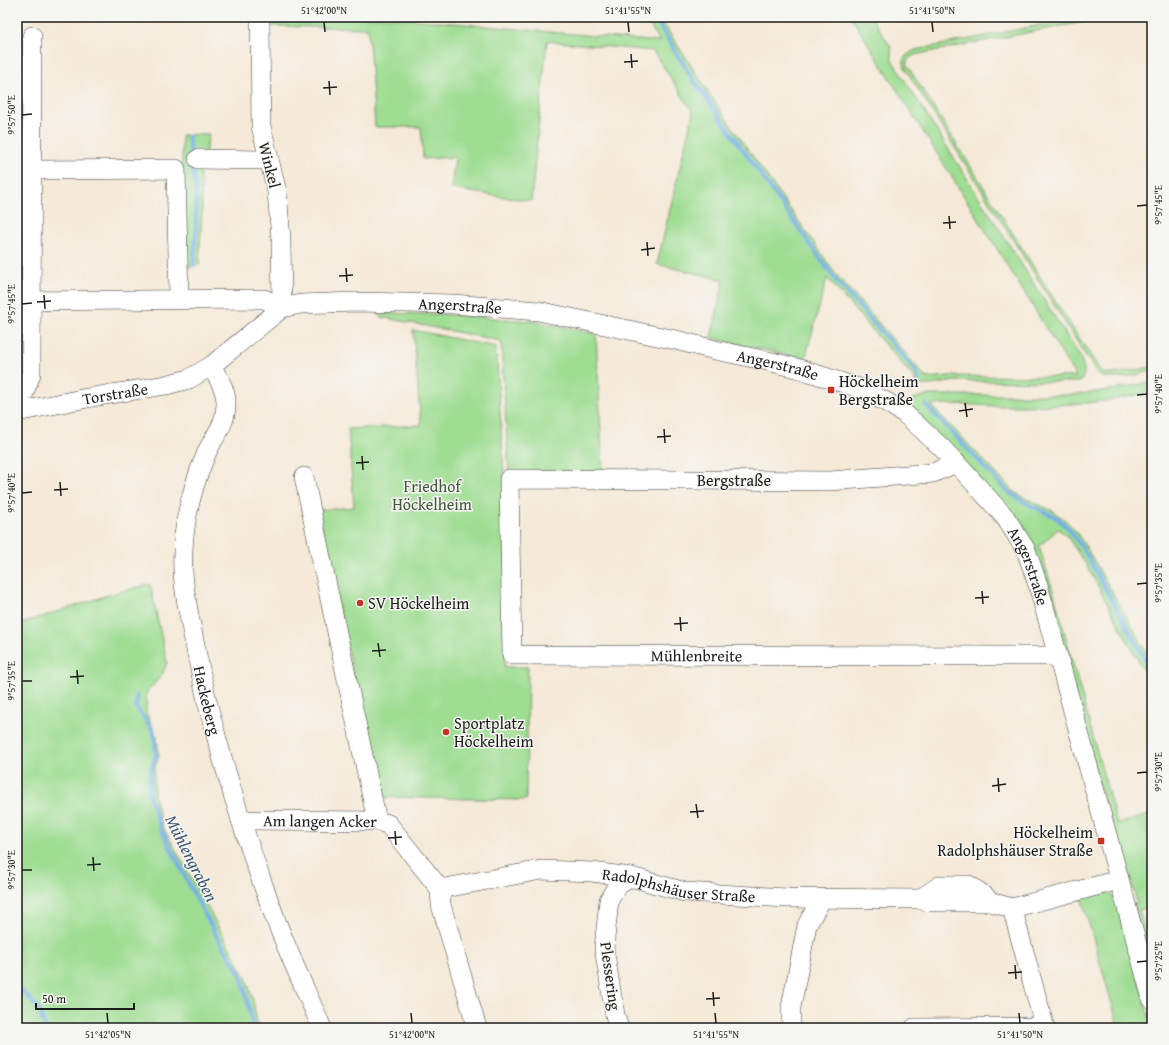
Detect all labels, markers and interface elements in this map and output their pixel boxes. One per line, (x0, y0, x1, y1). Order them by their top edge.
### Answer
text: 51°42'00"N (301, 3, 347, 18)
text: 51°41'55"N (605, 3, 651, 18)
text: 51°41'50"N (909, 3, 955, 18)
text: 9°57'50"E (4, 95, 19, 135)
street label: Winkel (253, 139, 287, 191)
text: 9°57'45"E (1151, 185, 1166, 225)
text: 9°57'45"E (4, 284, 19, 324)
street label: Angerstraße (418, 291, 503, 320)
street label: Angerstraße (735, 343, 822, 386)
place label: Höckelheim Bergstraße (839, 369, 919, 411)
text: 9°57'40"E (1151, 374, 1166, 414)
street label: Torstraße (80, 376, 150, 411)
marker: Höckelheim Bergstraße (826, 385, 836, 395)
street label: Bergstraße (697, 468, 771, 492)
text: 9°57'40"E (4, 473, 19, 513)
park label: Friedhof Höckelheim (392, 474, 472, 516)
street label: Angerstraße (1002, 522, 1055, 608)
text: 9°57'35"E (1151, 563, 1166, 603)
place label: SV Höckelheim (368, 591, 469, 615)
marker: SV Höckelheim (355, 598, 365, 608)
street label: Mühlenbreite (651, 643, 742, 667)
text: 9°57'35"E (4, 661, 19, 701)
street label: Hackeberg (188, 663, 227, 738)
place label: Sportplatz Höckelheim (454, 711, 534, 753)
marker: Sportplatz Höckelheim (441, 727, 451, 737)
text: 9°57'30"E (1151, 752, 1166, 792)
street label: Am langen Acker (263, 808, 377, 833)
water label: Mühlengraben (159, 810, 225, 906)
place label: Höckelheim Radolphshäuser Straße (938, 820, 1093, 862)
marker: Höckelheim Radolphshäuser Straße (1096, 836, 1106, 846)
text: 9°57'30"E (4, 850, 19, 890)
street label: Radolphshäuser Straße (601, 861, 756, 908)
street label: Plessering (594, 940, 628, 1012)
text: 9°57'25"E (1151, 941, 1166, 981)
scale bar (36, 985, 134, 1011)
text: 50 m (42, 990, 66, 1007)
text: 51°42'05"N (85, 1027, 131, 1042)
text: 51°42'00"N (389, 1027, 435, 1042)
text: 51°41'55"N (693, 1027, 739, 1042)
text: 51°41'50"N (997, 1027, 1043, 1042)

